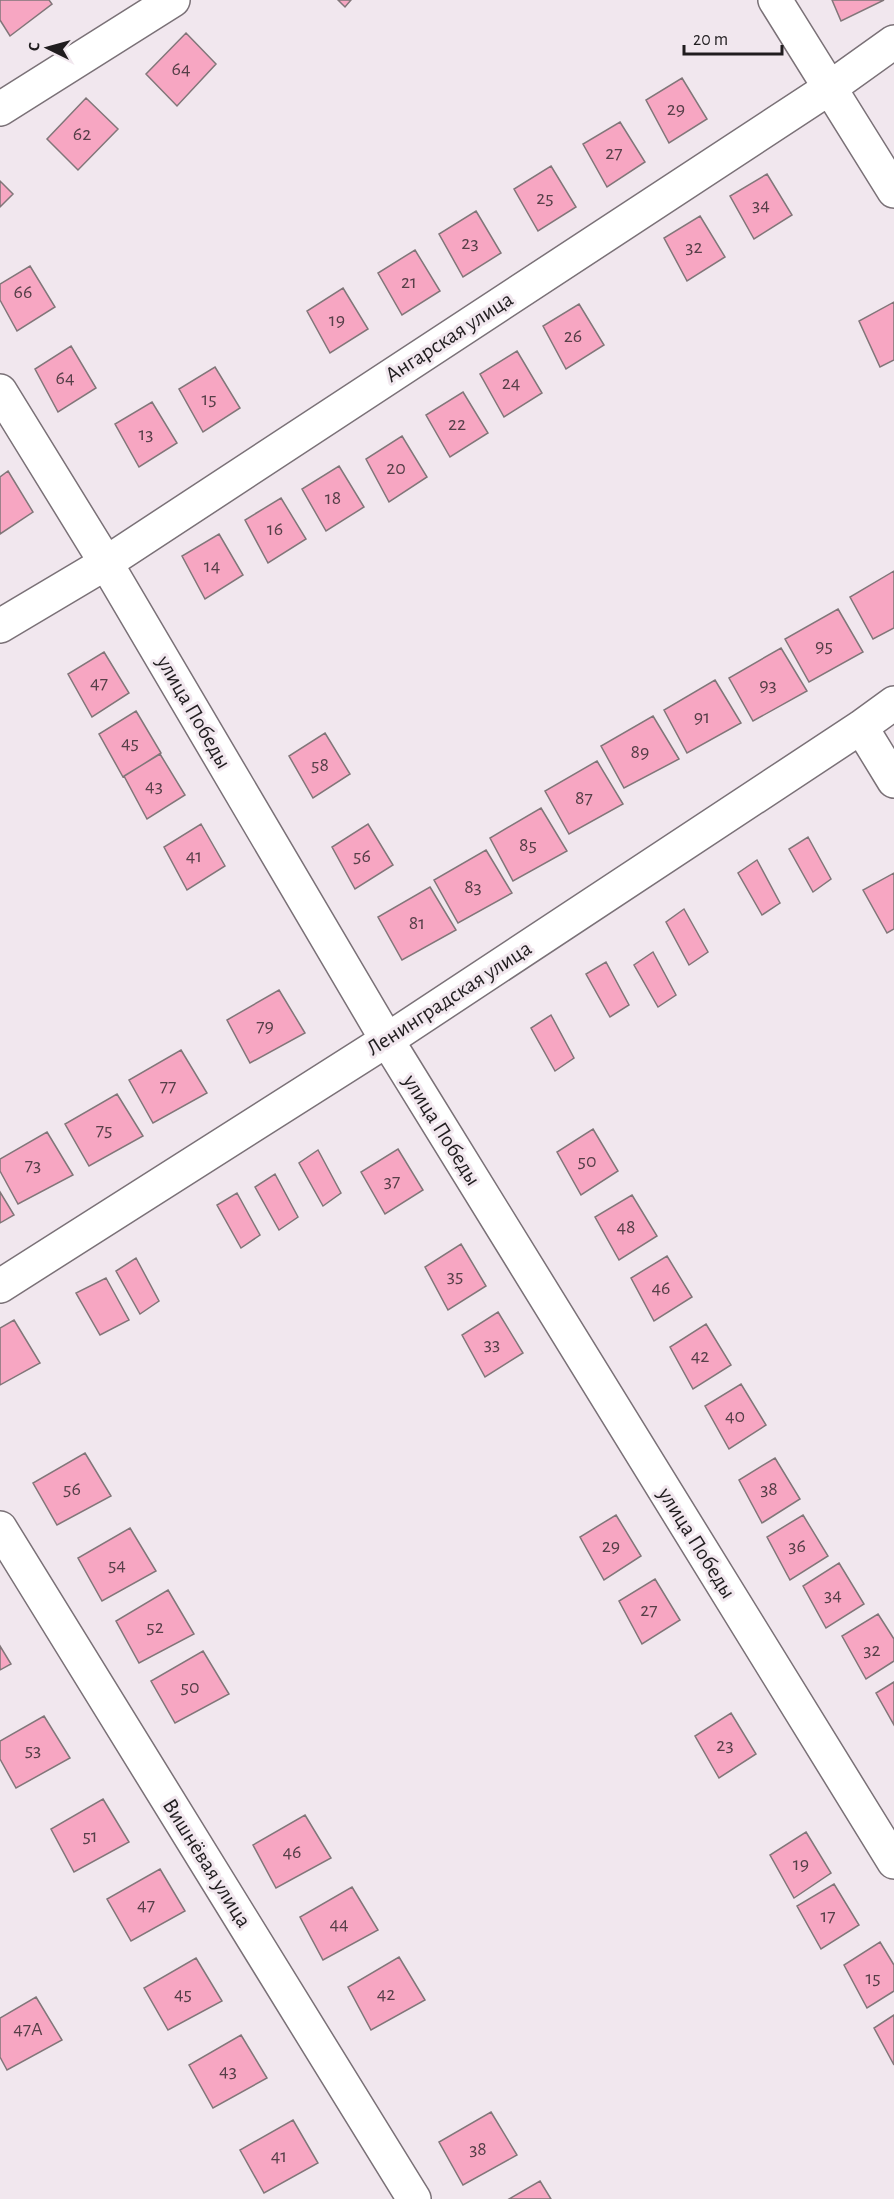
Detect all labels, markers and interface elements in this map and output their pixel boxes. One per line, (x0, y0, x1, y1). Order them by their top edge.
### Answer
north arrow (18, 18, 78, 78)
scale bar (684, 18, 782, 56)
text: 20 m (693, 31, 728, 49)
text: С (26, 42, 42, 52)
house number: 64 (171, 59, 191, 79)
house number: 29 (667, 99, 685, 119)
house number: 62 (73, 124, 91, 144)
house number: 27 (605, 143, 623, 163)
house number: 25 (536, 188, 554, 208)
house number: 34 (752, 195, 770, 215)
house number: 23 (461, 233, 479, 253)
house number: 32 (685, 237, 703, 257)
house number: 21 (401, 272, 417, 292)
house number: 66 (14, 282, 32, 302)
street label: Ангарская улица (381, 288, 517, 386)
house number: 19 (329, 310, 345, 330)
house number: 26 (564, 326, 582, 346)
house number: 64 (55, 368, 75, 388)
house number: 24 (502, 373, 520, 393)
house number: 15 (201, 389, 217, 409)
house number: 22 (448, 414, 466, 434)
house number: 13 (138, 424, 154, 444)
house number: 20 (386, 458, 406, 478)
house number: 18 (325, 488, 341, 508)
house number: 16 (267, 519, 283, 539)
house number: 14 (204, 556, 220, 576)
house number: 95 (815, 636, 833, 656)
street label: улица Победы (152, 651, 235, 772)
house number: 47 (90, 673, 108, 693)
house number: 93 (759, 675, 777, 695)
house number: 91 (694, 707, 710, 727)
house number: 45 (121, 733, 139, 753)
house number: 89 (631, 742, 649, 762)
house number: 58 (311, 755, 329, 775)
house number: 43 (145, 776, 163, 796)
house number: 87 (575, 788, 593, 808)
house number: 85 (519, 835, 537, 855)
house number: 41 (186, 846, 202, 866)
house number: 56 (353, 846, 371, 866)
house number: 83 (464, 877, 482, 897)
house number: 81 (409, 913, 425, 933)
street label: Ленинградская улица (363, 937, 535, 1059)
house number: 79 (256, 1016, 274, 1036)
street label: улица Победы (399, 1070, 485, 1189)
house number: 77 (160, 1076, 176, 1096)
house number: 75 (96, 1120, 112, 1140)
house number: 50 (578, 1151, 596, 1171)
house number: 73 (25, 1155, 41, 1175)
house number: 37 (384, 1171, 400, 1191)
house number: 48 (616, 1217, 636, 1237)
house number: 35 (447, 1266, 463, 1286)
house number: 46 (651, 1278, 671, 1298)
house number: 33 (484, 1334, 500, 1354)
house number: 42 (691, 1346, 709, 1366)
house number: 40 (725, 1406, 745, 1426)
house number: 56 (63, 1479, 81, 1499)
house number: 38 (760, 1479, 778, 1499)
street label: улица Победы (654, 1483, 740, 1602)
house number: 29 (602, 1536, 620, 1556)
house number: 36 (788, 1536, 806, 1556)
house number: 54 (108, 1555, 126, 1575)
house number: 34 (824, 1585, 842, 1605)
house number: 27 (640, 1600, 658, 1620)
house number: 52 (146, 1617, 164, 1637)
house number: 32 (863, 1640, 881, 1660)
house number: 50 (181, 1677, 199, 1697)
house number: 23 (716, 1735, 734, 1755)
house number: 53 (25, 1740, 41, 1760)
street label: Вишнёвая улица (159, 1795, 255, 1931)
house number: 51 (82, 1826, 98, 1846)
house number: 46 (282, 1842, 302, 1862)
house number: 19 (793, 1854, 809, 1874)
house number: 47 (137, 1895, 155, 1915)
house number: 17 (820, 1906, 836, 1926)
house number: 44 (329, 1914, 349, 1934)
house number: 15 (865, 1968, 881, 1988)
house number: 45 (174, 1984, 192, 2004)
house number: 42 (377, 1984, 395, 2004)
house number: 47А (13, 2019, 43, 2039)
house number: 43 (219, 2061, 237, 2081)
house number: 38 (469, 2139, 487, 2159)
house number: 41 (271, 2146, 287, 2166)

